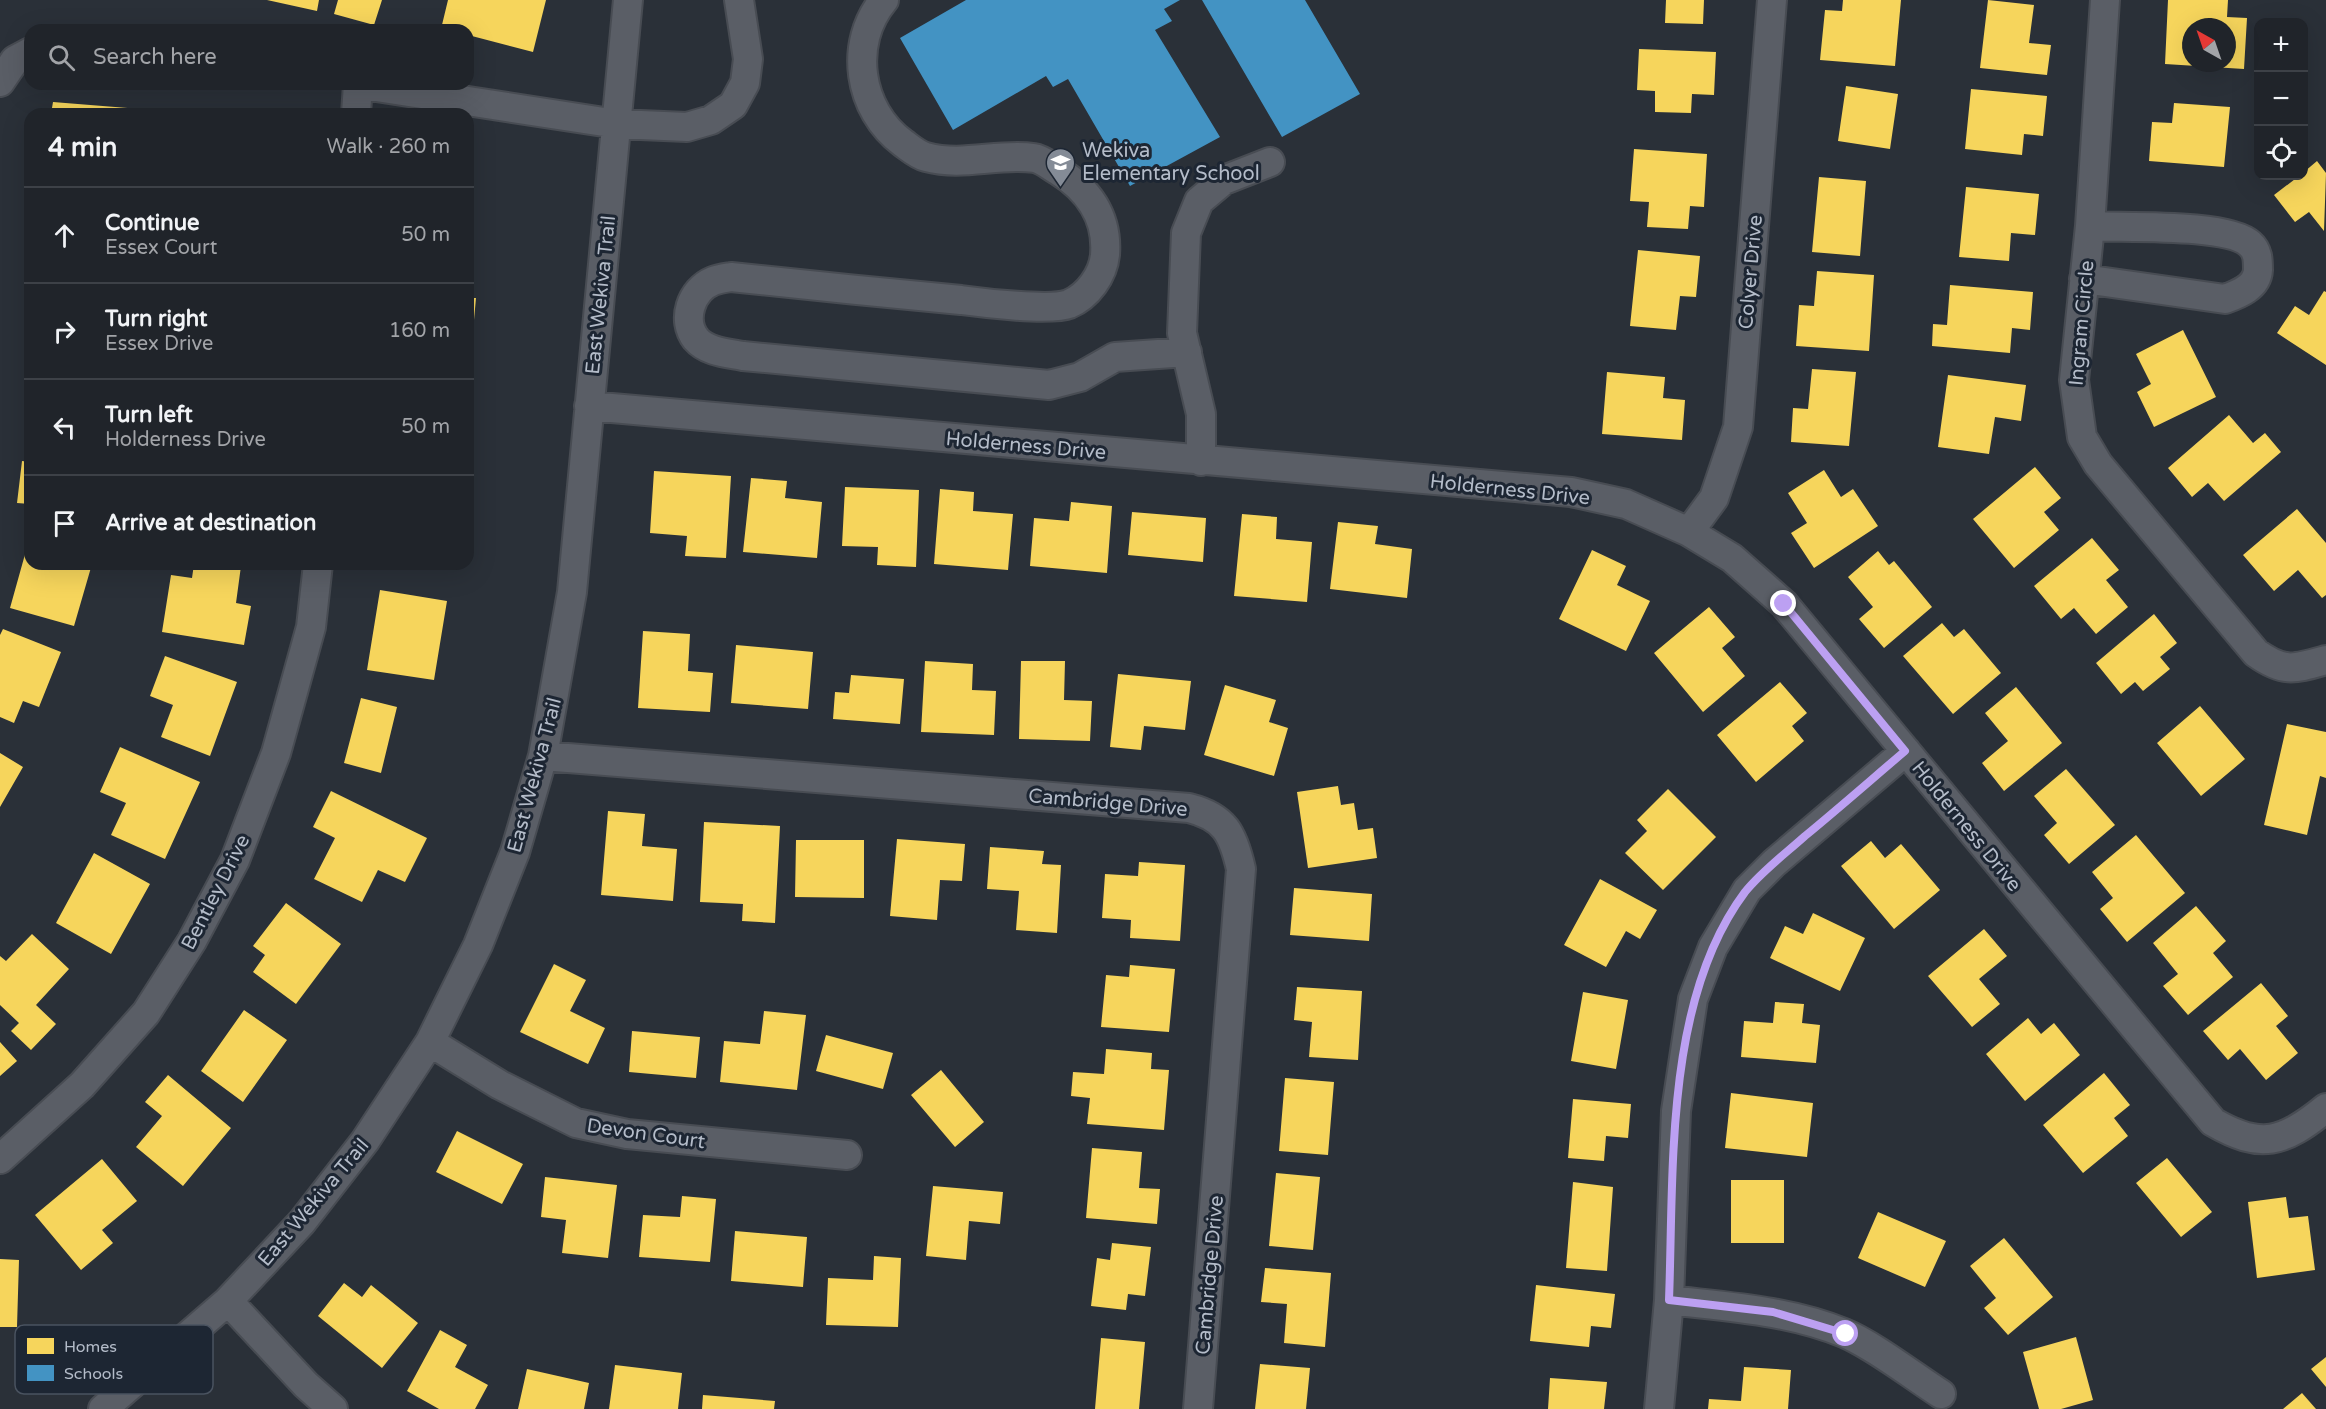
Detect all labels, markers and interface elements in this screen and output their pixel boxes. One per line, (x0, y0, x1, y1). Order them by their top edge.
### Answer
north arrow (2182, 18, 2236, 72)
map controls (2254, 18, 2308, 180)
button: + (2254, 18, 2308, 72)
search box (24, 24, 474, 90)
icon: search (45, 41, 78, 74)
text: Search here (93, 44, 217, 70)
button: − (2254, 72, 2308, 126)
button: locate (2254, 126, 2308, 180)
text: 4 min (48, 132, 117, 163)
text: Walk · 260 m (327, 135, 450, 159)
place label: Wekiva Elementary School (1082, 139, 1260, 186)
school or university icon: Wekiva Elementary School (1045, 146, 1077, 188)
text: Continue (105, 210, 200, 236)
street label: Colyer Drive (1734, 214, 1768, 330)
street label: East Wekiva Trail (581, 215, 621, 376)
icon: ahead (48, 219, 81, 252)
text: 50 m (401, 223, 450, 247)
text: Essex Court (105, 236, 217, 260)
street label: Ingram Circle (2065, 259, 2099, 387)
text: Turn right (105, 306, 207, 332)
icon: right (48, 315, 81, 348)
text: 160 m (389, 319, 450, 343)
text: Essex Drive (105, 332, 213, 356)
text: Turn left (105, 402, 193, 428)
icon: left (48, 411, 81, 444)
text: 50 m (401, 415, 450, 439)
street label: Holderness Drive (945, 427, 1107, 465)
text: Holderness Drive (105, 428, 266, 452)
street label: Holderness Drive (1429, 470, 1591, 510)
icon: arrive (48, 507, 81, 540)
text: Arrive at destination (105, 510, 316, 536)
route end (1770, 590, 1796, 616)
street label: East Wekiva Trail (503, 695, 567, 855)
street label: Holderness Drive (1906, 757, 2026, 897)
street label: Cambridge Drive (1027, 784, 1189, 822)
street label: Bentley Drive (177, 831, 255, 954)
street label: Devon Court (585, 1114, 707, 1154)
street label: East Wekiva Trail (253, 1134, 374, 1271)
street label: Cambridge Drive (1191, 1194, 1229, 1356)
route start (1832, 1320, 1858, 1346)
legend (15, 1325, 213, 1394)
text: Homes (64, 1337, 117, 1357)
text: Schools (64, 1364, 123, 1384)

